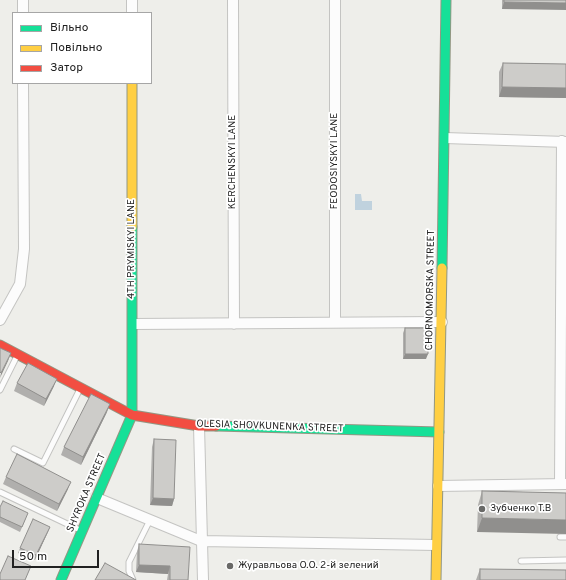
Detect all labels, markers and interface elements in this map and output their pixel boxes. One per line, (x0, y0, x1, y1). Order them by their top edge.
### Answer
legend (12, 12, 152, 84)
text: Вільно (50, 20, 88, 36)
text: Повільно (50, 40, 102, 56)
text: Затор (50, 60, 83, 76)
street label: FEODOSIYSKYI LANE (329, 113, 341, 209)
street label: KERCHENSKYI LANE (227, 115, 239, 209)
street label: 4TH PRYMISKYI LANE (126, 199, 138, 299)
street label: CHORNOMORSKA STREET (424, 229, 438, 351)
street label: OLESIA SHOVKUNENKA STREET (196, 418, 344, 436)
street label: SHYROKA STREET (65, 452, 109, 534)
place label: Зубченко Т.В (490, 503, 551, 515)
marker: Зубченко Т.В (477, 504, 487, 514)
scale bar (14, 542, 101, 568)
text: 50 m (19, 549, 47, 565)
place label: Журавльова О.О. 2-й зелений (238, 560, 379, 572)
marker: Журавльова О.О. 2-й зелений (225, 561, 235, 571)

